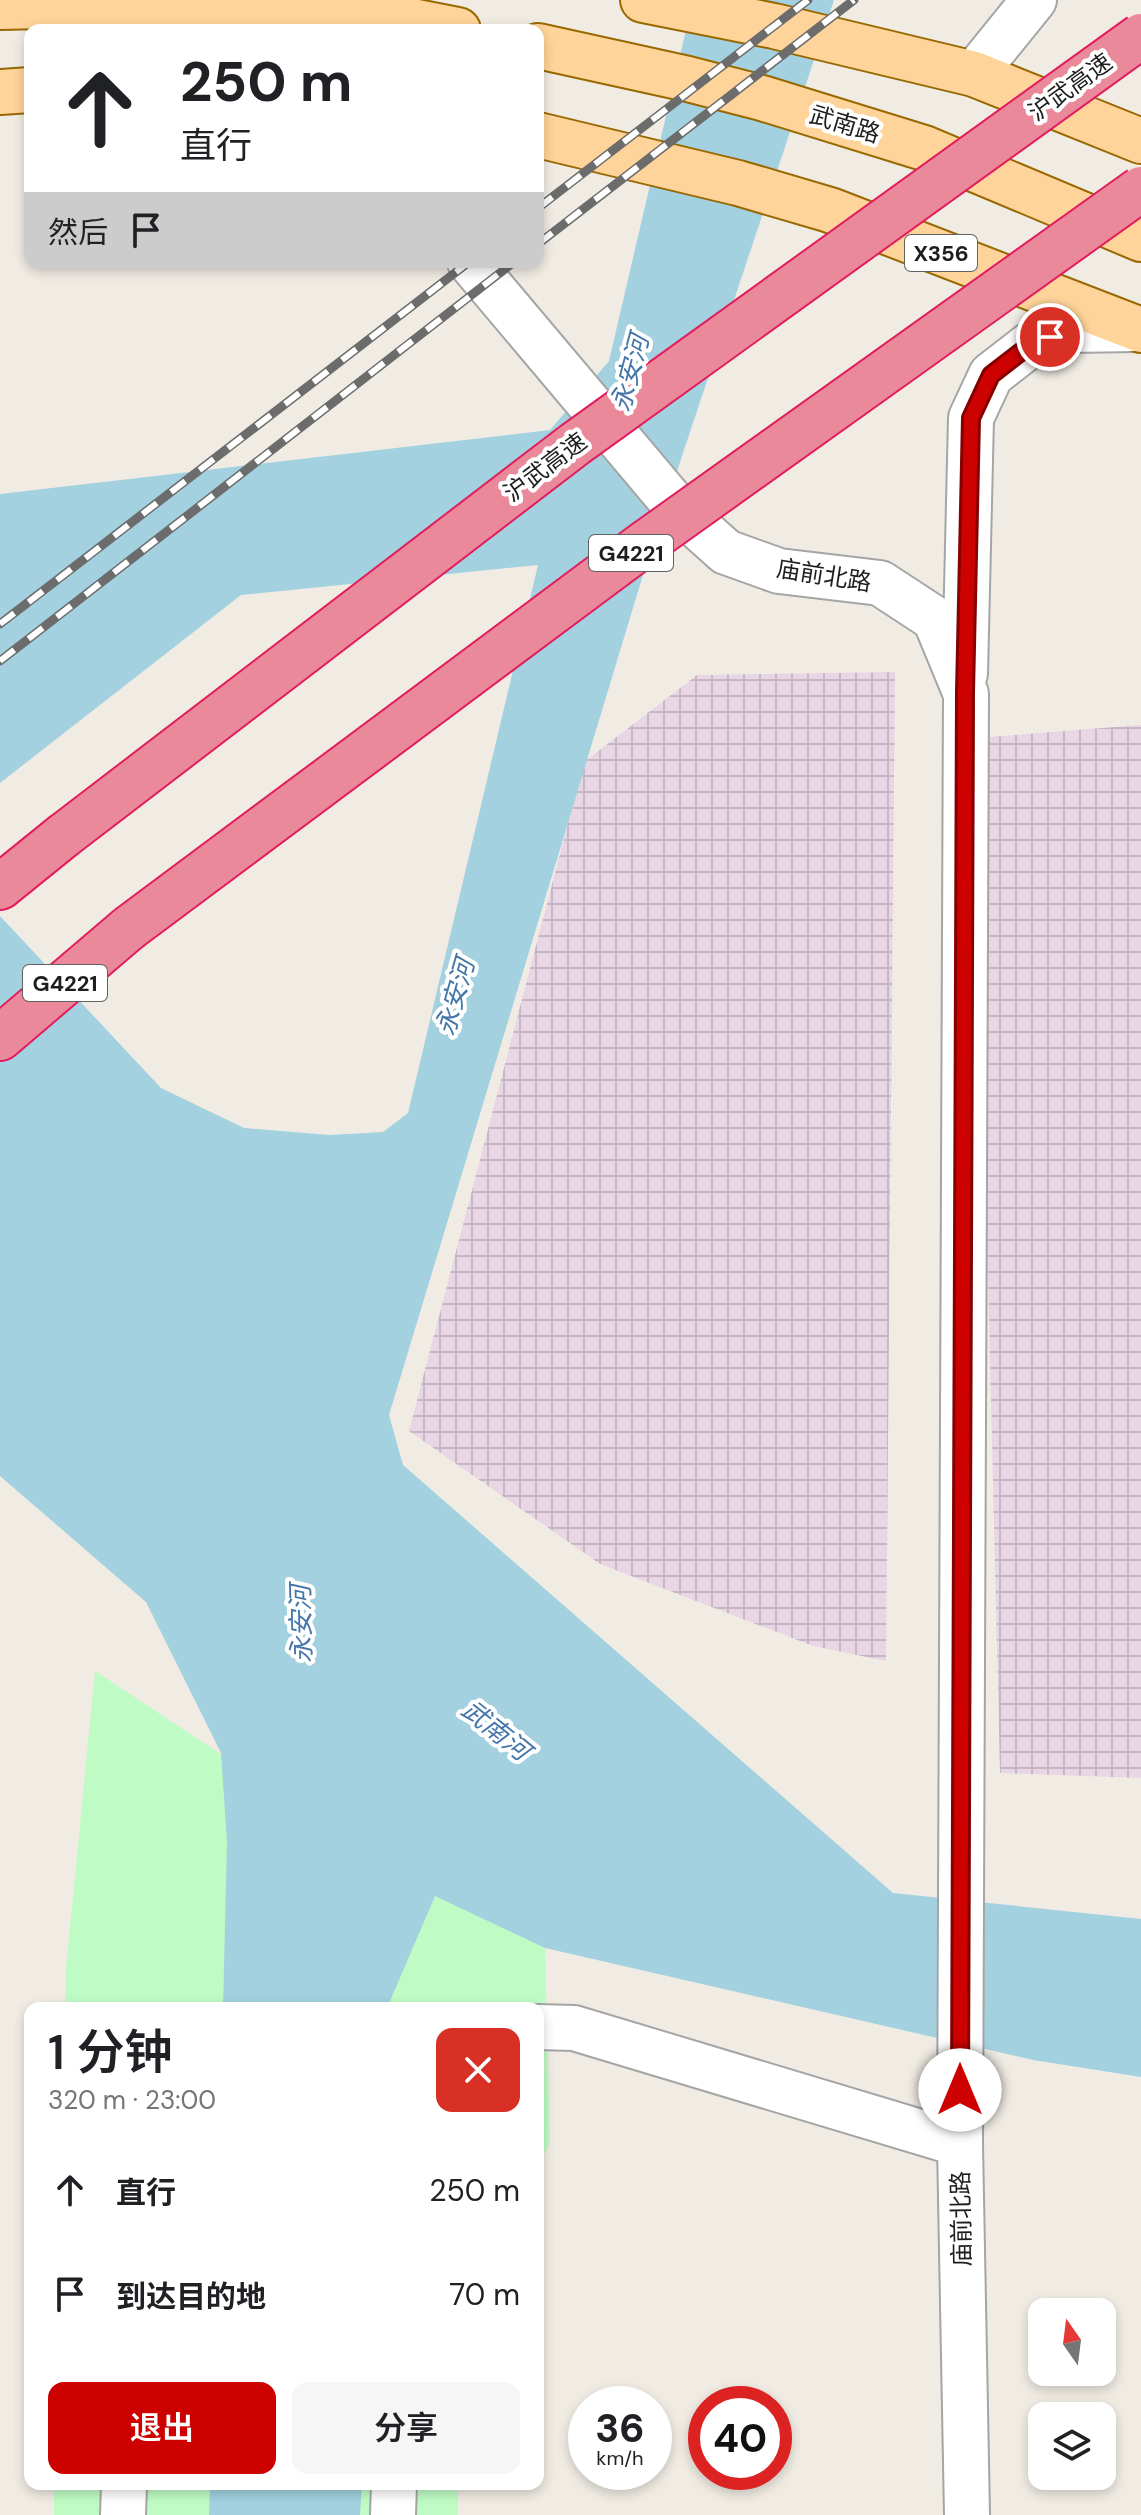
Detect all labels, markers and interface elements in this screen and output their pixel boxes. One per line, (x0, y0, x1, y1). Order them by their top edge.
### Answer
text: 250 m (180, 45, 352, 118)
street label: 沪武高速 (1022, 46, 1118, 128)
icon: ahead (48, 56, 152, 160)
street label: 武南路 (806, 99, 884, 149)
text: 直行 (180, 122, 252, 169)
icon: arrive (124, 208, 168, 252)
text: 然后 (48, 213, 108, 252)
road number: X356 (905, 235, 977, 271)
pin (1016, 303, 1084, 371)
icon: arrive (1028, 315, 1072, 359)
water label: 永安河 (603, 326, 658, 415)
street label: 沪武高速 (497, 426, 593, 508)
road number: G4221 (589, 535, 673, 571)
street label: 庙前北路 (774, 552, 874, 598)
water label: 永安河 (428, 950, 483, 1039)
road number: G4221 (23, 965, 107, 1001)
water label: 永安河 (283, 1580, 319, 1663)
water label: 武南河 (455, 1692, 541, 1771)
text: 1 分钟 (48, 2021, 172, 2084)
button: close (436, 2028, 520, 2112)
position arrow (918, 2048, 1002, 2132)
text: 320 m · 23:00 (48, 2083, 216, 2117)
icon: ahead (48, 2168, 92, 2212)
text: 250 m (429, 2171, 520, 2210)
street label: 庙前北路 (945, 2171, 977, 2267)
text: 直行 (116, 2173, 176, 2212)
icon: arrive (48, 2272, 92, 2316)
text: 70 m (449, 2275, 520, 2314)
text: 到达目的地 (116, 2277, 266, 2316)
north arrow (1028, 2298, 1116, 2386)
map controls (1028, 2298, 1116, 2490)
button: 退出 (48, 2382, 276, 2474)
button: 分享 (292, 2382, 520, 2474)
speed limit sign: 40 (688, 2386, 792, 2490)
text: 36 (595, 2402, 645, 2454)
button: layers (1028, 2402, 1116, 2490)
text: km/h (596, 2445, 644, 2471)

